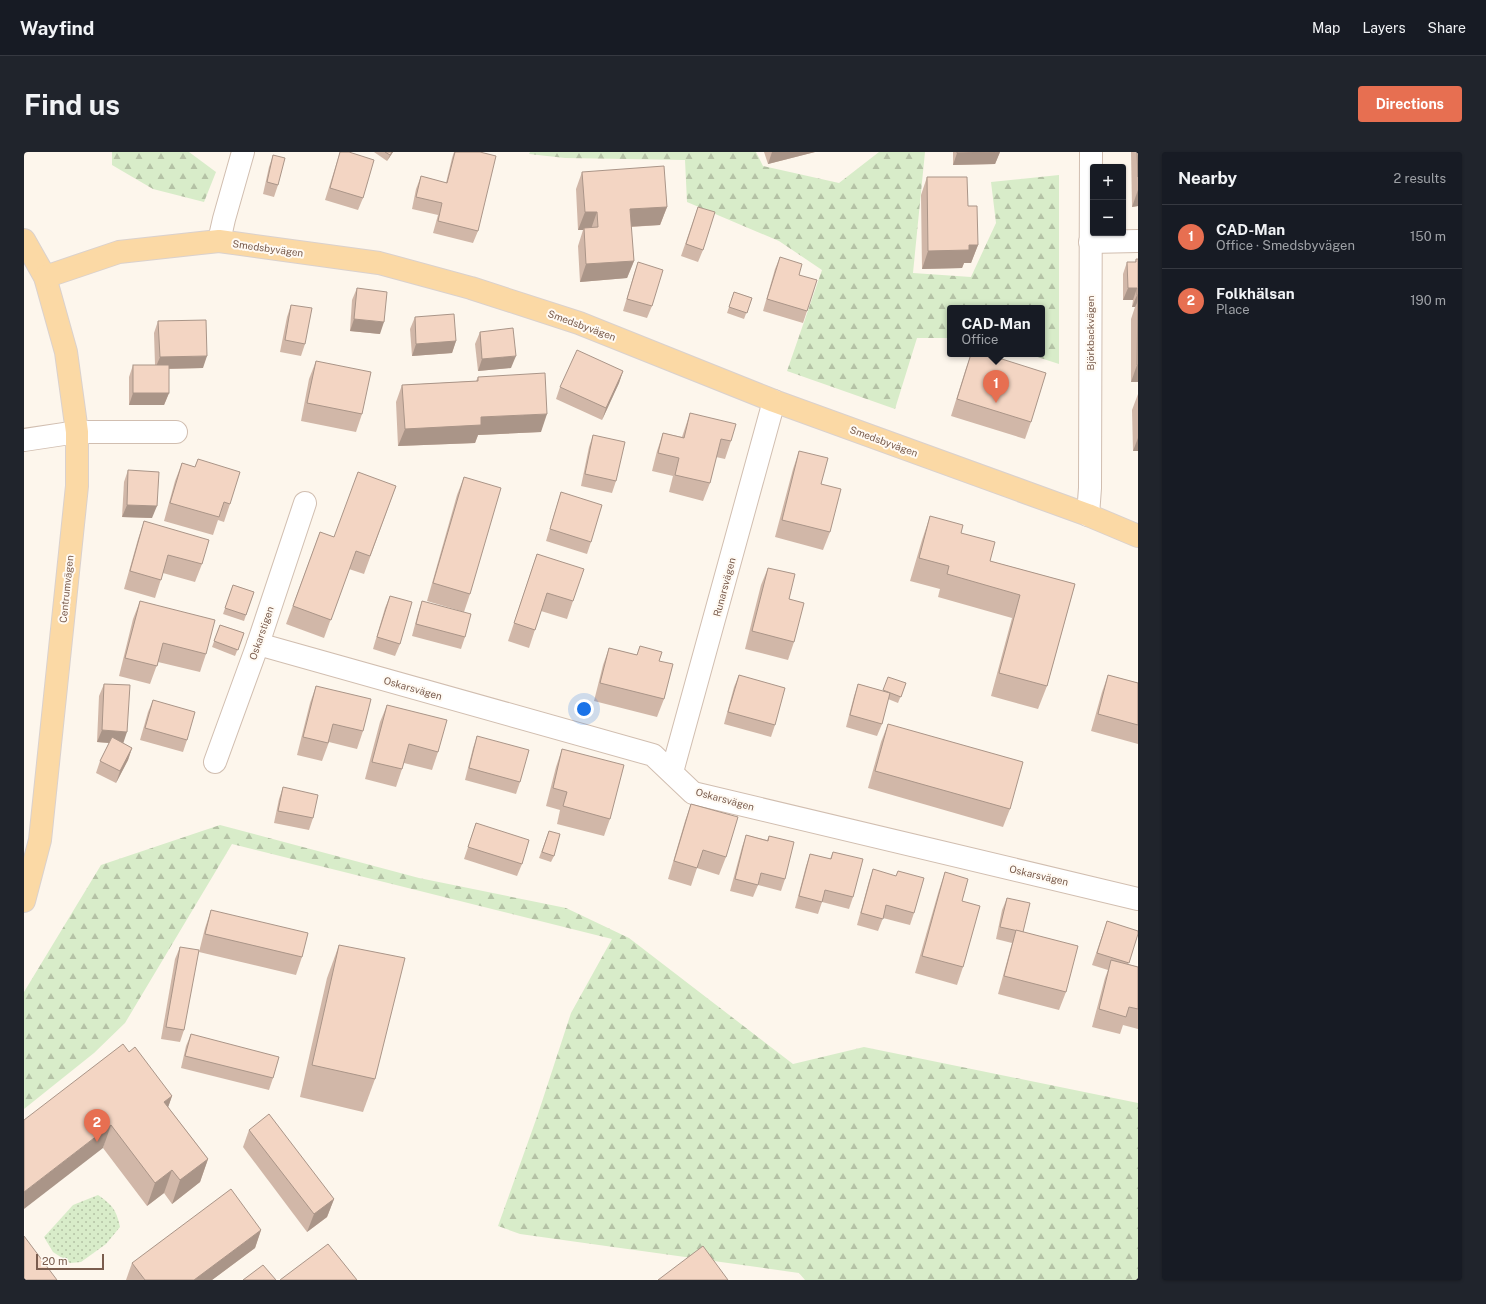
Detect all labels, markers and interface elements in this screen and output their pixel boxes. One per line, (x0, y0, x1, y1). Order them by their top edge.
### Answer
text: Wayfind (20, 17, 94, 39)
text: Map (1312, 20, 1340, 36)
text: Layers (1362, 20, 1406, 36)
text: Share (1428, 20, 1466, 36)
button: Directions (1358, 86, 1462, 122)
text: Find us (24, 88, 120, 121)
map controls (1090, 164, 1126, 236)
button: + (1090, 164, 1126, 200)
text: Nearby (1178, 168, 1237, 188)
text: 2 results (1394, 171, 1446, 186)
button: − (1090, 200, 1126, 236)
text: CAD-Man (1216, 221, 1285, 238)
text: 1 (1188, 229, 1194, 244)
text: 150 m (1410, 229, 1446, 244)
street label: Smedsbyvägen (232, 237, 304, 259)
text: Office · Smedsbyvägen (1216, 238, 1355, 253)
text: Folkhälsan (1216, 285, 1295, 302)
text: 2 (1187, 293, 1195, 308)
text: 190 m (1410, 293, 1446, 308)
street label: Björkbackvägen (1084, 295, 1096, 371)
text: Place (1216, 302, 1250, 317)
popup (947, 305, 1045, 357)
street label: Smedsbyvägen (546, 307, 618, 343)
text: CAD-Man (961, 315, 1031, 332)
text: Office (961, 332, 998, 347)
pin: 1 (983, 370, 1009, 403)
street label: Smedsbyvägen (848, 423, 920, 459)
street label: Centrumvägen (56, 554, 76, 624)
street label: Runarsvägen (710, 556, 738, 618)
street label: Oskarstigen (246, 604, 276, 661)
street label: Oskarsvägen (382, 674, 444, 702)
your location (574, 699, 594, 719)
street label: Oskarsvägen (694, 785, 756, 813)
street label: Oskarsvägen (1008, 862, 1070, 888)
pin: 2 (84, 1109, 110, 1142)
scale bar (36, 1252, 104, 1271)
text: 20 m (42, 1255, 67, 1267)

